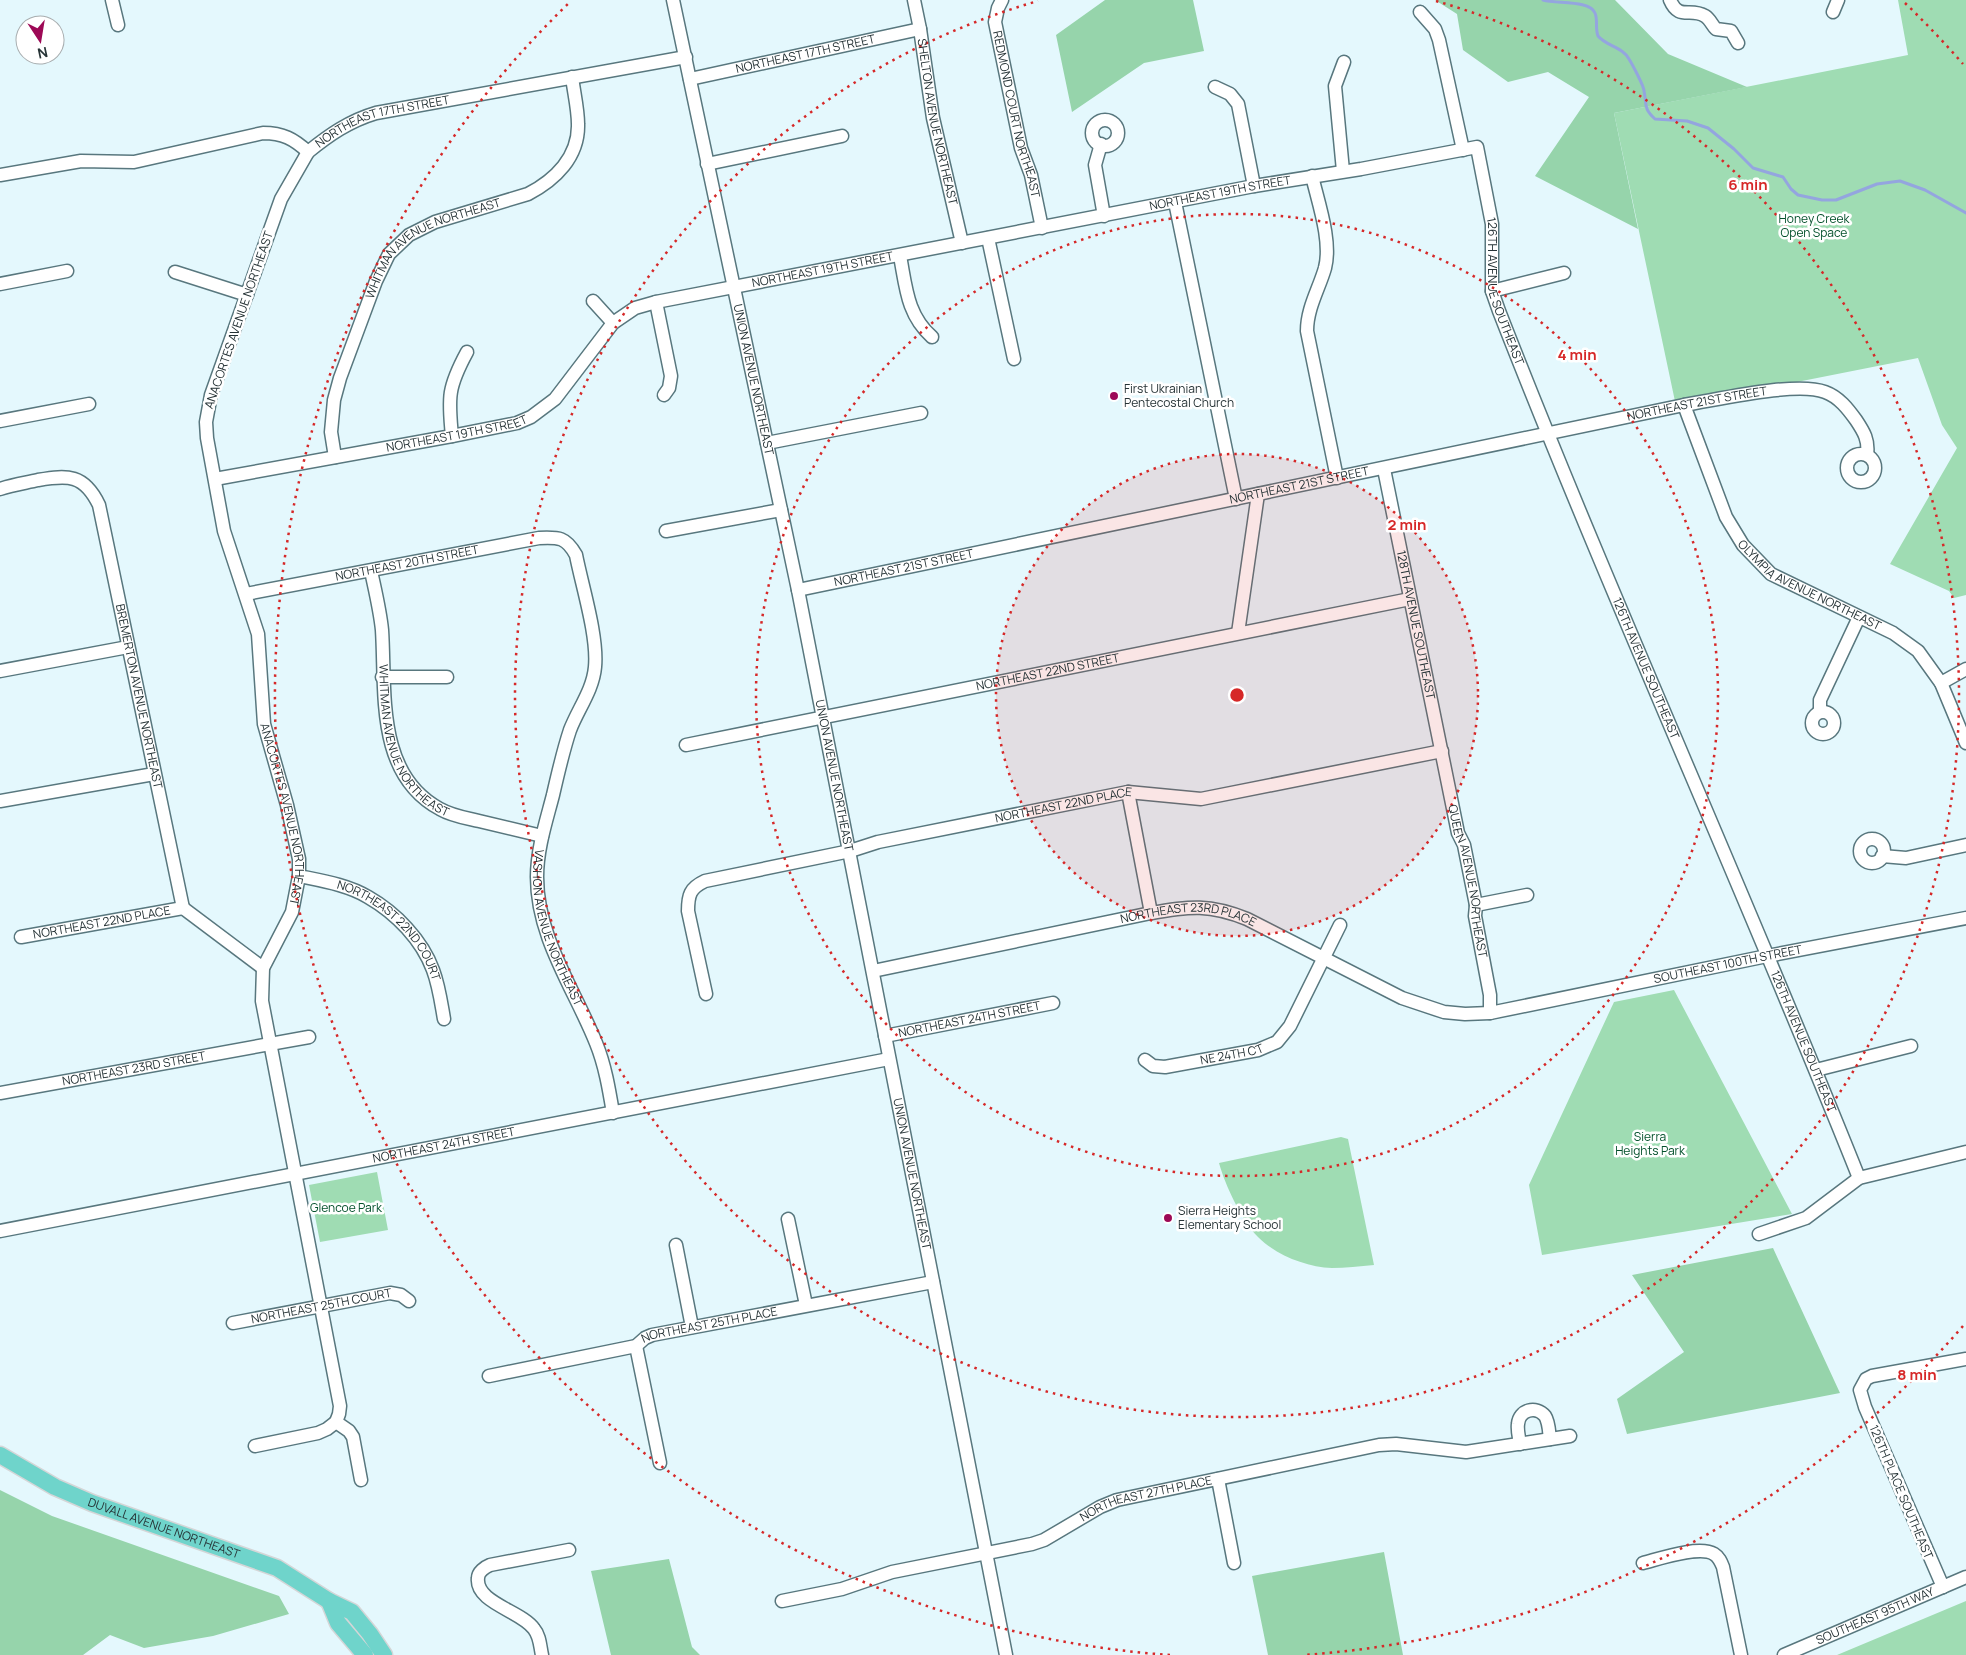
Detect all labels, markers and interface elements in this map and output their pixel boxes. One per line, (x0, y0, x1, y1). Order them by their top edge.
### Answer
north arrow (15, 15, 65, 65)
street label: REDMOND COURT NORTHEAST (989, 29, 1045, 200)
street label: NORTHEAST 17TH STREET (734, 30, 877, 77)
street label: SHELTON AVENUE NORTHEAST (913, 37, 962, 207)
text: N (36, 43, 50, 64)
street label: NORTHEAST 17TH STREET (311, 91, 452, 151)
street label: NORTHEAST 19TH STREET (1148, 171, 1293, 214)
text: 6 min (1728, 174, 1768, 195)
street label: WHITMAN AVENUE NORTHEAST (361, 193, 503, 301)
park label: Honey Creek Open Space (1779, 210, 1850, 241)
street label: 126TH AVENUE SOUTHEAST (1483, 216, 1529, 368)
street label: ANACORTES AVENUE NORTHEAST (200, 228, 277, 411)
street label: NORTHEAST 19TH STREET (750, 247, 895, 291)
street label: UNION AVENUE NORTHEAST (730, 302, 778, 457)
text: 4 min (1557, 344, 1597, 365)
place label: First Ukrainian Pentecostal Church (1124, 380, 1234, 411)
street label: NORTHEAST 21ST STREET (1625, 382, 1769, 425)
marker: First Ukrainian Pentecostal Church (1108, 390, 1120, 402)
street label: NORTHEAST 19TH STREET (385, 410, 531, 456)
street label: NORTHEAST 21ST STREET (1228, 462, 1371, 508)
text: 2 min (1387, 514, 1427, 535)
street label: OLYMPIA AVENUE NORTHEAST (1734, 536, 1885, 634)
street label: NORTHEAST 20TH STREET (334, 541, 481, 585)
street label: NORTHEAST 21ST STREET (832, 544, 976, 590)
street label: 128TH AVENUE SOUTHEAST (1393, 549, 1440, 702)
street label: 126TH AVENUE SOUTHEAST (1609, 595, 1684, 742)
street label: BREMERTON AVENUE NORTHEAST (112, 602, 167, 791)
street label: NORTHEAST 22ND STREET (974, 649, 1122, 694)
street label: WHITMAN AVENUE NORTHEAST (375, 664, 453, 821)
centre of rings (1228, 686, 1246, 704)
street label: UNION AVENUE NORTHEAST (812, 698, 858, 853)
street label: ANACORTES AVENUE NORTHEAST (256, 721, 308, 908)
street label: NORTHEAST 22ND PLACE (994, 783, 1133, 826)
street label: QUEEN AVENUE NORTHEAST (1444, 803, 1492, 960)
street label: VASHON AVENUE NORTHEAST (529, 848, 587, 1010)
street label: NORTHEAST 22ND COURT (335, 876, 445, 983)
street label: NORTHEAST 23RD PLACE (1119, 899, 1260, 930)
street label: NORTHEAST 22ND PLACE (32, 901, 172, 943)
street label: SOUTHEAST 100TH STREET (1652, 940, 1804, 987)
street label: 126TH AVENUE SOUTHEAST (1767, 968, 1841, 1116)
street label: NORTHEAST 24TH STREET (897, 997, 1043, 1041)
street label: NE 24TH CT (1199, 1039, 1267, 1068)
street label: NORTHEAST 23RD STREET (61, 1047, 208, 1090)
street label: UNION AVENUE NORTHEAST (889, 1096, 936, 1252)
street label: NORTHEAST 24TH STREET (371, 1122, 517, 1167)
park label: Sierra Heights Park (1615, 1128, 1686, 1159)
park label: Glencoe Park (310, 1199, 383, 1216)
place label: Sierra Heights Elementary School (1178, 1202, 1281, 1233)
marker: Sierra Heights Elementary School (1162, 1212, 1174, 1224)
street label: NORTHEAST 25TH COURT (250, 1284, 394, 1327)
street label: NORTHEAST 25TH PLACE (638, 1302, 779, 1347)
text: 8 min (1897, 1364, 1937, 1385)
street label: 126TH PLACE SOUTHEAST (1866, 1422, 1938, 1562)
street label: NORTHEAST 27TH PLACE (1076, 1471, 1214, 1525)
street label: DUVALL AVENUE NORTHEAST (86, 1493, 243, 1563)
street label: SOUTHEAST 95TH WAY (1813, 1583, 1937, 1648)

